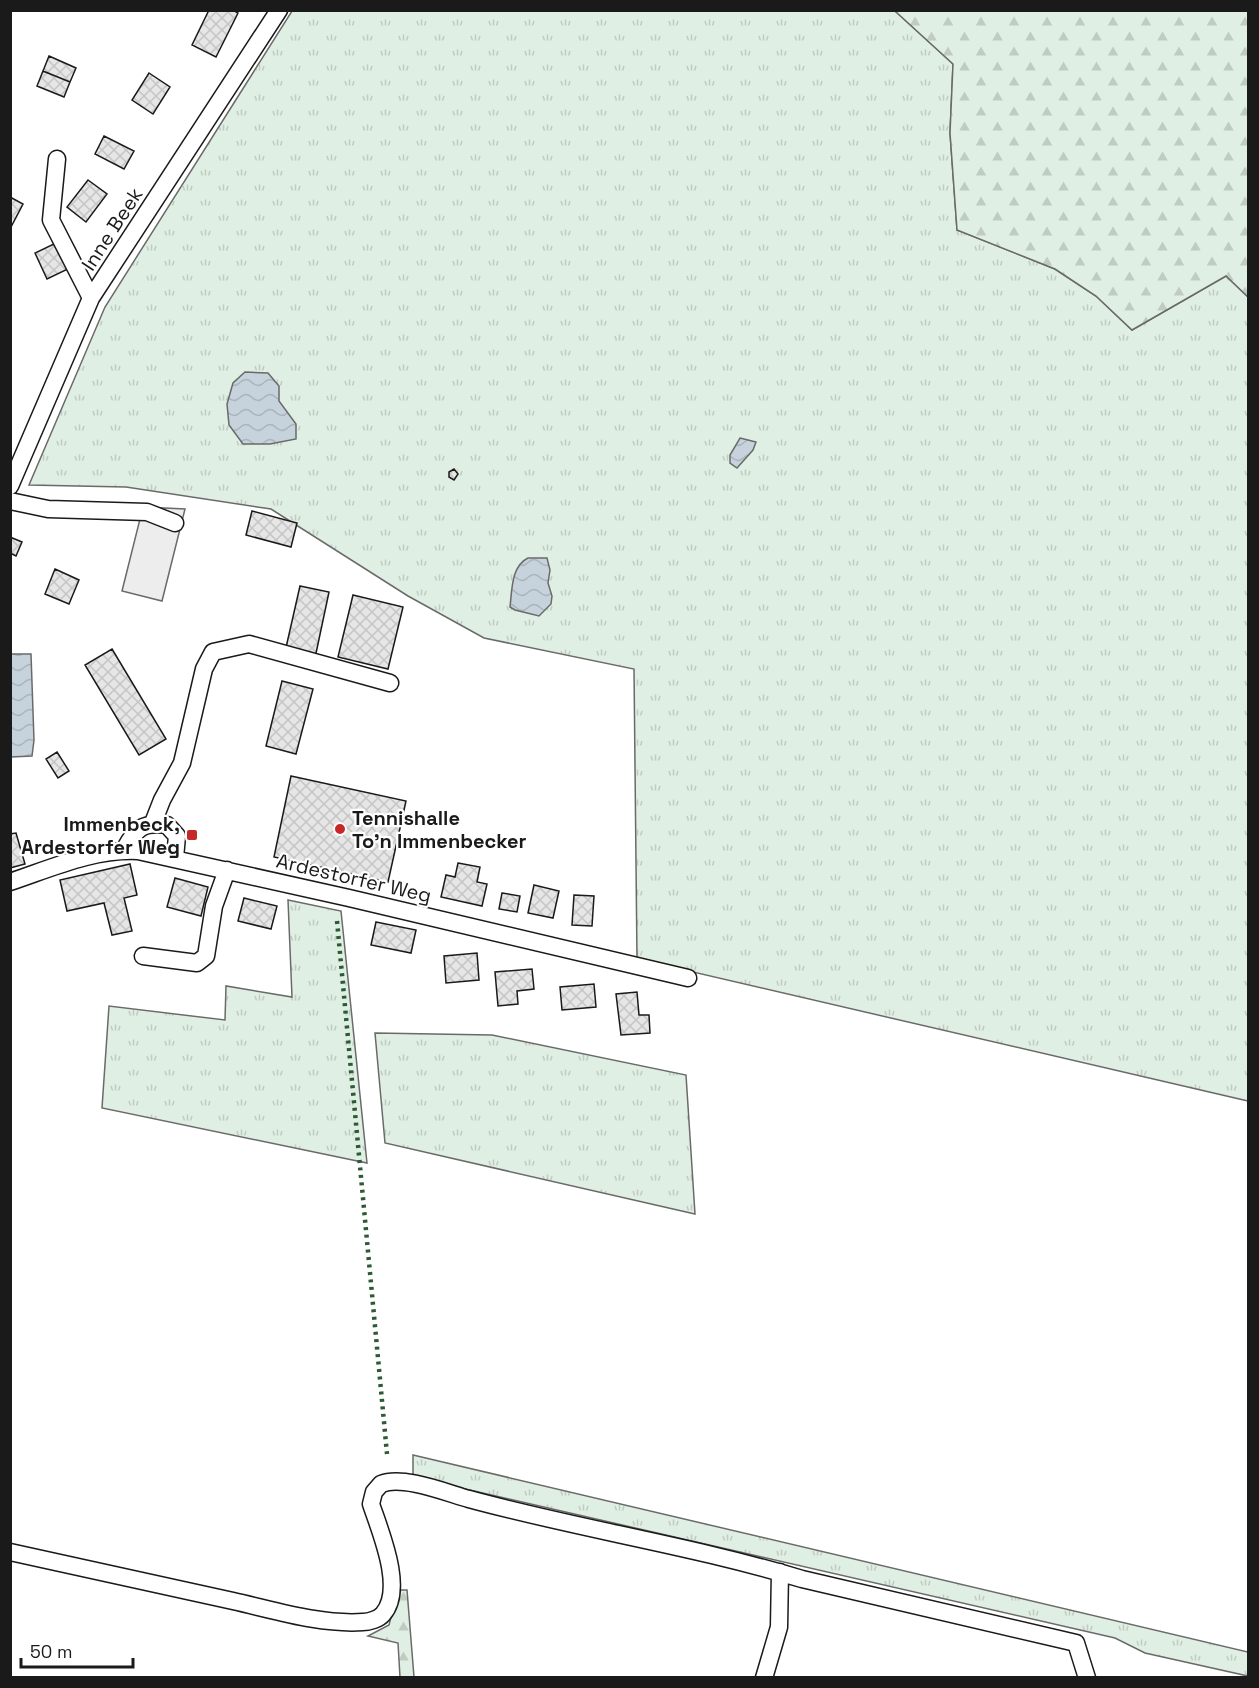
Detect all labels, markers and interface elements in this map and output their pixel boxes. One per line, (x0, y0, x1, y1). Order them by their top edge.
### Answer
street label: Inne Beek (75, 182, 149, 276)
place label: Tennishalle To'n Immenbecker (352, 805, 526, 854)
place label: Immenbeck, Ardestorfer Weg (21, 811, 180, 860)
marker: Tennishalle To'n Immenbecker (333, 822, 347, 836)
marker: Immenbeck, Ardestorfer Weg (185, 828, 199, 842)
street label: Ardestorfer Weg (274, 848, 434, 908)
scale bar (21, 1631, 134, 1669)
text: 50 m (30, 1640, 72, 1663)

